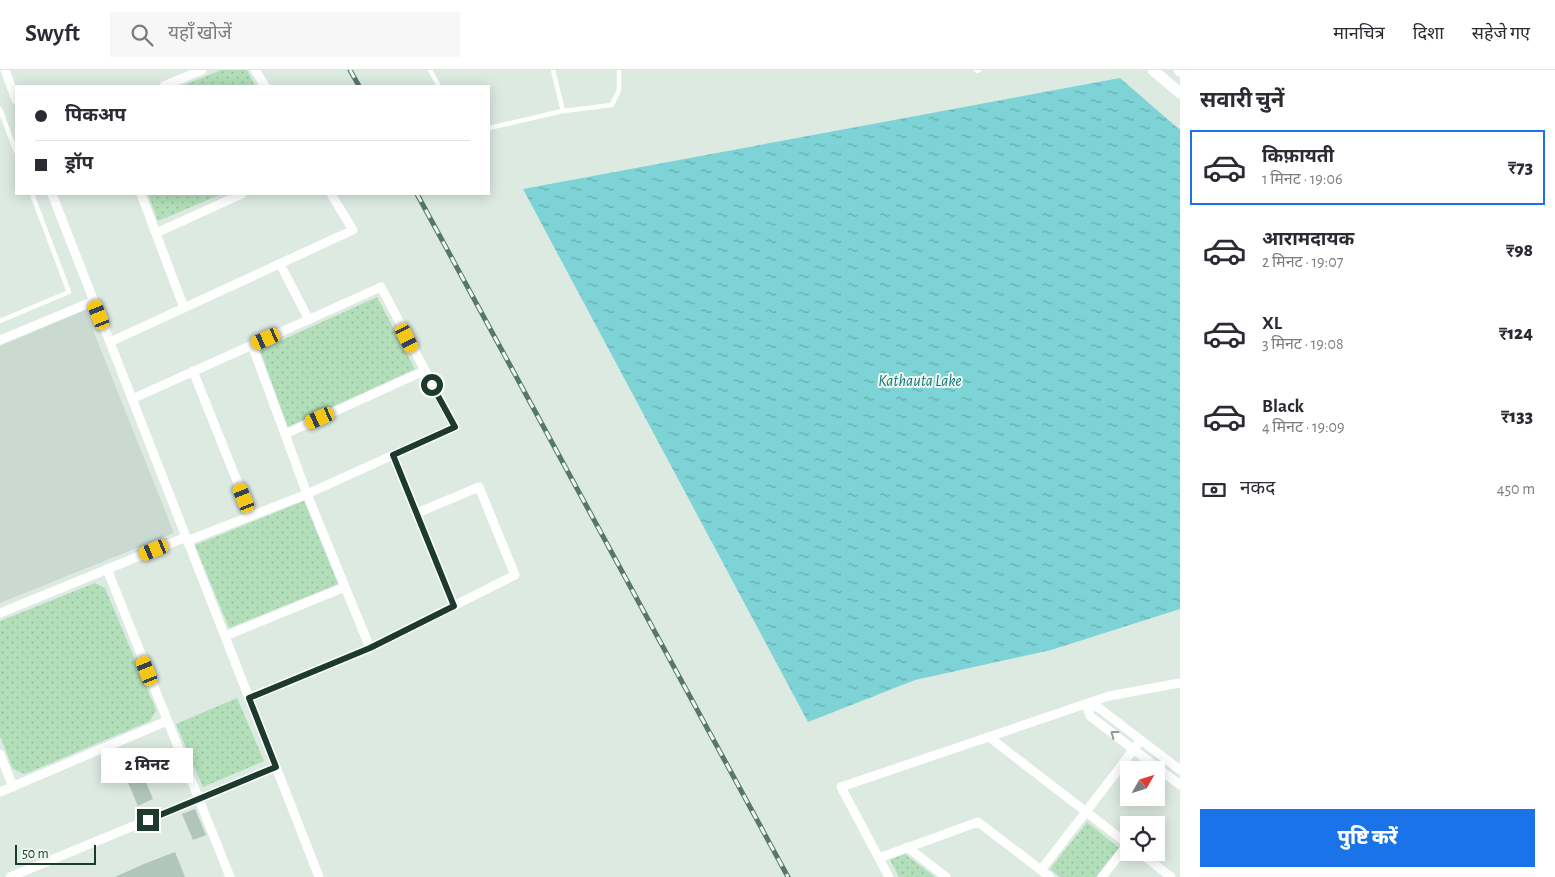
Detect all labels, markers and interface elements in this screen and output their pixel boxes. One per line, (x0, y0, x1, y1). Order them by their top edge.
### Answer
search box (110, 12, 460, 57)
icon: search (128, 21, 156, 49)
text: Swyft (25, 22, 80, 46)
text: यहाँ खोजें (168, 24, 232, 43)
text: मानचित्र (1333, 25, 1385, 43)
text: दिशा (1413, 25, 1444, 43)
text: सहेजे गए (1472, 25, 1530, 43)
text: सवारी चुनें (1200, 89, 1284, 111)
text: पिकअप (65, 106, 126, 125)
icon: car (1202, 145, 1247, 190)
text: किफ़ायती (1262, 147, 1334, 166)
text: ड्रॉप (65, 154, 93, 173)
text: ₹73 (1508, 158, 1533, 177)
text: 1 मिनट · 19:06 (1262, 171, 1342, 187)
icon: car (1202, 228, 1247, 273)
text: आरामदायक (1262, 230, 1354, 249)
text: ₹98 (1506, 241, 1533, 260)
text: 2 मिनट · 19:07 (1262, 254, 1343, 270)
car (86, 298, 111, 332)
icon: car (1202, 311, 1247, 356)
text: XL (1262, 314, 1282, 333)
car (393, 321, 420, 355)
text: ₹124 (1499, 324, 1533, 343)
car (249, 326, 282, 352)
text: 3 मिनट · 19:08 (1262, 336, 1344, 352)
water label: Kathauta Lake (878, 373, 962, 389)
route start (421, 374, 443, 396)
icon: car (1202, 394, 1247, 439)
text: Black (1262, 397, 1304, 416)
car (303, 405, 336, 431)
text: ₹133 (1501, 407, 1533, 426)
text: 4 मिनट · 19:09 (1262, 419, 1345, 435)
icon: cash (1200, 476, 1228, 504)
text: नकद (1240, 479, 1275, 498)
car (231, 481, 256, 515)
text: 450 m (1497, 481, 1535, 497)
car (137, 537, 170, 563)
car (134, 654, 159, 688)
one-way arrow (1110, 731, 1119, 740)
callout: 2 मिनट (102, 748, 194, 782)
text: 2 मिनट (125, 757, 169, 773)
north arrow (1120, 761, 1165, 806)
map controls (1120, 761, 1165, 861)
route end (137, 809, 159, 831)
button: पुष्टि करें (1200, 809, 1535, 867)
button: locate (1120, 816, 1165, 861)
scale bar (15, 842, 96, 865)
text: 50 m (22, 847, 49, 861)

